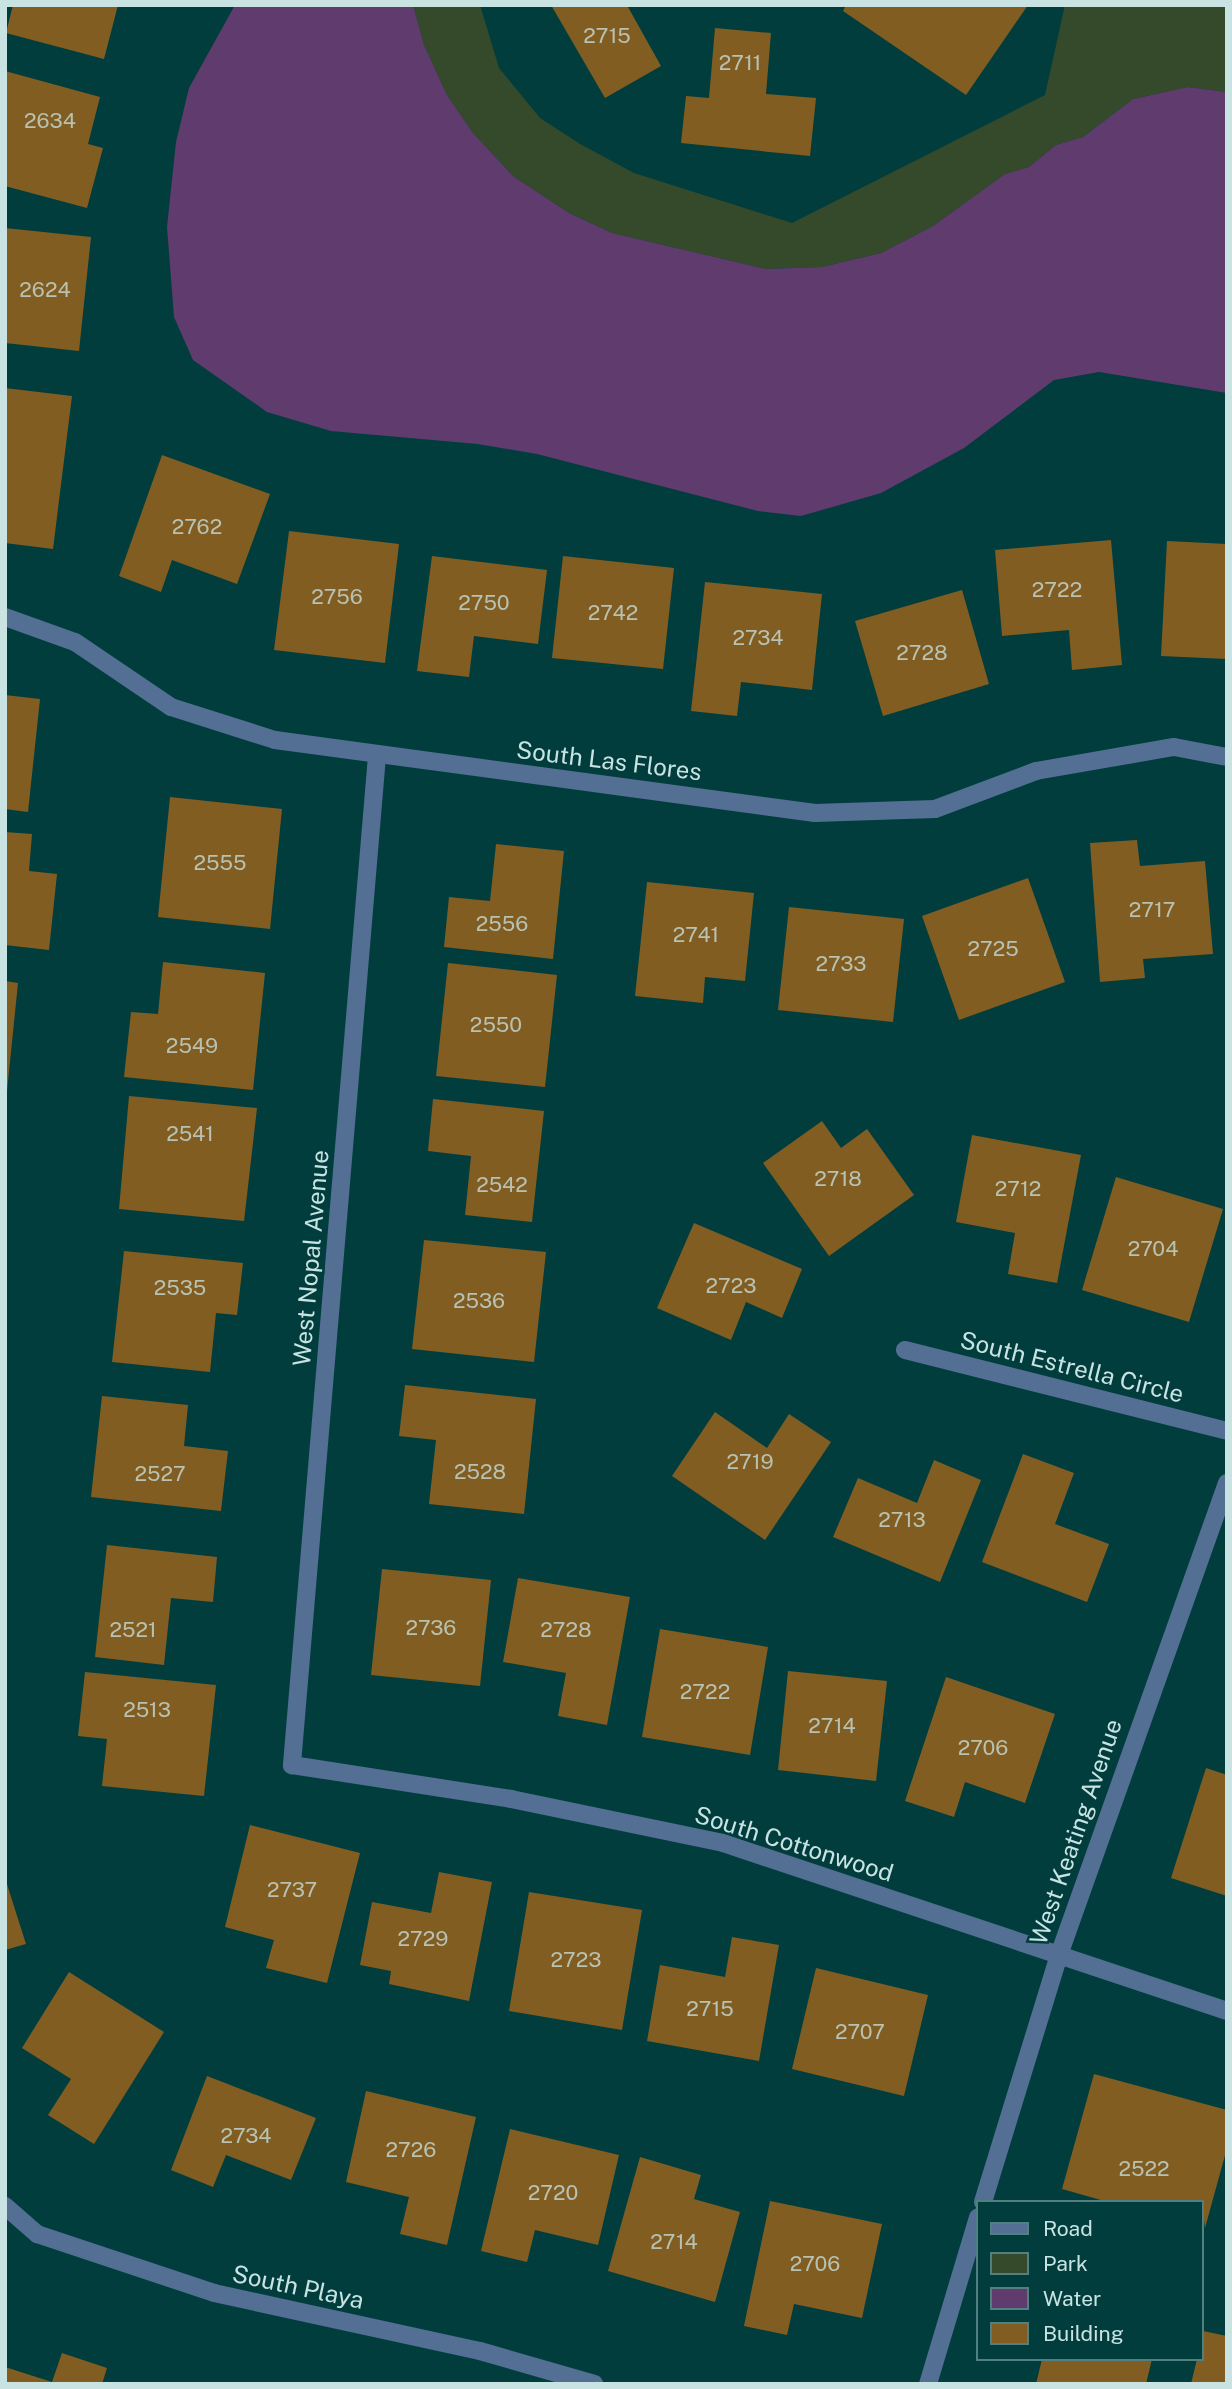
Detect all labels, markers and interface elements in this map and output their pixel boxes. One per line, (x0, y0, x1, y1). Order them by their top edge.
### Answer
house number: 2715 (583, 23, 631, 49)
house number: 2711 (719, 50, 761, 76)
house number: 2634 (24, 108, 76, 134)
house number: 2624 (19, 277, 71, 303)
house number: 2762 (172, 514, 222, 540)
house number: 2722 (1032, 577, 1082, 603)
house number: 2756 (311, 584, 363, 610)
house number: 2750 (458, 590, 510, 616)
house number: 2742 (588, 600, 638, 626)
house number: 2734 (732, 625, 784, 651)
house number: 2728 (896, 640, 948, 666)
street label: South Las Flores (515, 735, 703, 787)
house number: 2555 (194, 850, 246, 876)
house number: 2717 (1129, 897, 1175, 923)
house number: 2556 (476, 911, 528, 937)
house number: 2741 (673, 922, 719, 948)
house number: 2725 (967, 936, 1019, 962)
house number: 2733 (815, 951, 867, 977)
house number: 2550 (470, 1012, 522, 1038)
house number: 2549 (166, 1033, 218, 1059)
house number: 2541 (166, 1121, 214, 1147)
street label: West Nopal Avenue (287, 1149, 335, 1367)
house number: 2718 (814, 1166, 862, 1192)
house number: 2542 (476, 1172, 528, 1198)
house number: 2712 (995, 1176, 1041, 1202)
house number: 2704 (1128, 1236, 1178, 1262)
house number: 2723 (705, 1273, 757, 1299)
house number: 2535 (154, 1275, 206, 1301)
house number: 2536 (453, 1288, 505, 1314)
street label: South Estrella Circle (957, 1325, 1187, 1409)
house number: 2719 (726, 1449, 774, 1475)
house number: 2528 (454, 1459, 506, 1485)
house number: 2527 (134, 1461, 186, 1487)
house number: 2713 (878, 1507, 926, 1533)
house number: 2736 (406, 1615, 456, 1641)
house number: 2521 (109, 1617, 157, 1643)
house number: 2728 (540, 1617, 592, 1643)
house number: 2722 (680, 1679, 730, 1705)
house number: 2513 (123, 1697, 171, 1723)
house number: 2714 (808, 1713, 856, 1739)
street label: West Keating Avenue (1024, 1715, 1128, 1949)
house number: 2706 (958, 1735, 1008, 1761)
street label: South Cottonwood (691, 1800, 897, 1888)
house number: 2737 (267, 1877, 317, 1903)
house number: 2729 (398, 1926, 448, 1952)
house number: 2723 (550, 1947, 602, 1973)
house number: 2715 (686, 1996, 734, 2022)
house number: 2707 (835, 2019, 885, 2045)
house number: 2734 (220, 2123, 272, 2149)
house number: 2726 (386, 2137, 436, 2163)
house number: 2522 (1119, 2156, 1169, 2182)
house number: 2720 (528, 2180, 578, 2206)
legend (976, 2200, 1204, 2361)
text: Road (1043, 2216, 1093, 2241)
house number: 2714 (650, 2229, 698, 2255)
house number: 2706 (790, 2251, 840, 2277)
text: Park (1043, 2251, 1088, 2276)
street label: South Playa (230, 2259, 366, 2315)
text: Water (1043, 2286, 1101, 2311)
text: Building (1043, 2321, 1124, 2346)

